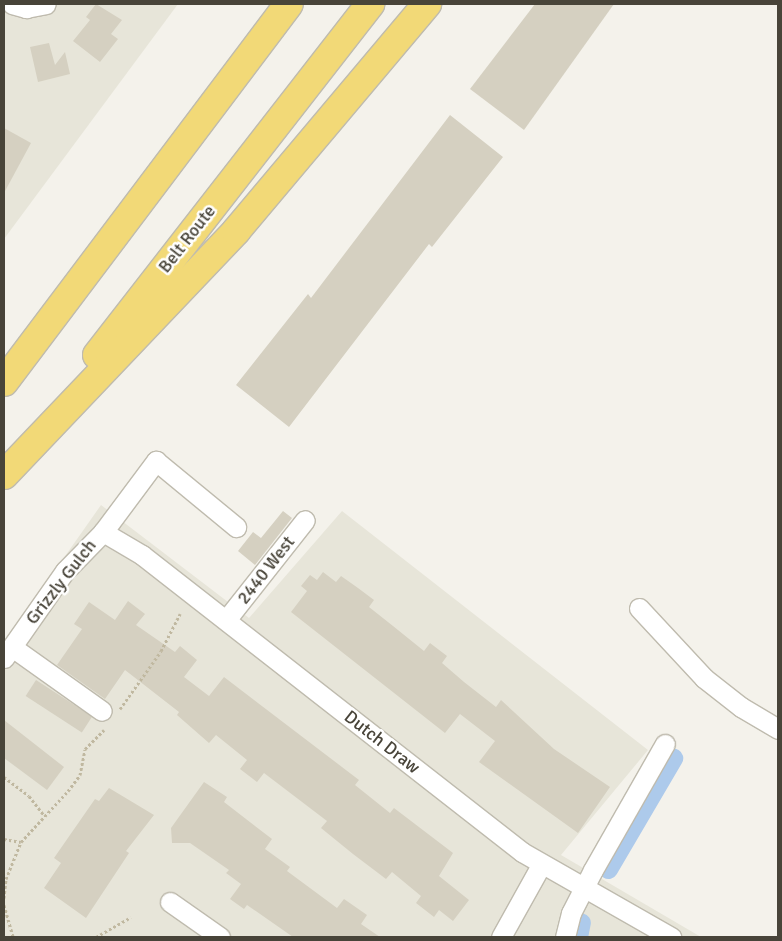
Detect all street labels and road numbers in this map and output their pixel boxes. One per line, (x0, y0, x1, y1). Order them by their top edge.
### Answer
street label: Belt Route (154, 201, 220, 277)
street label: 2440 West (233, 532, 299, 608)
street label: Grizzly Gulch (21, 535, 101, 629)
street label: Dutch Draw (340, 706, 424, 778)

